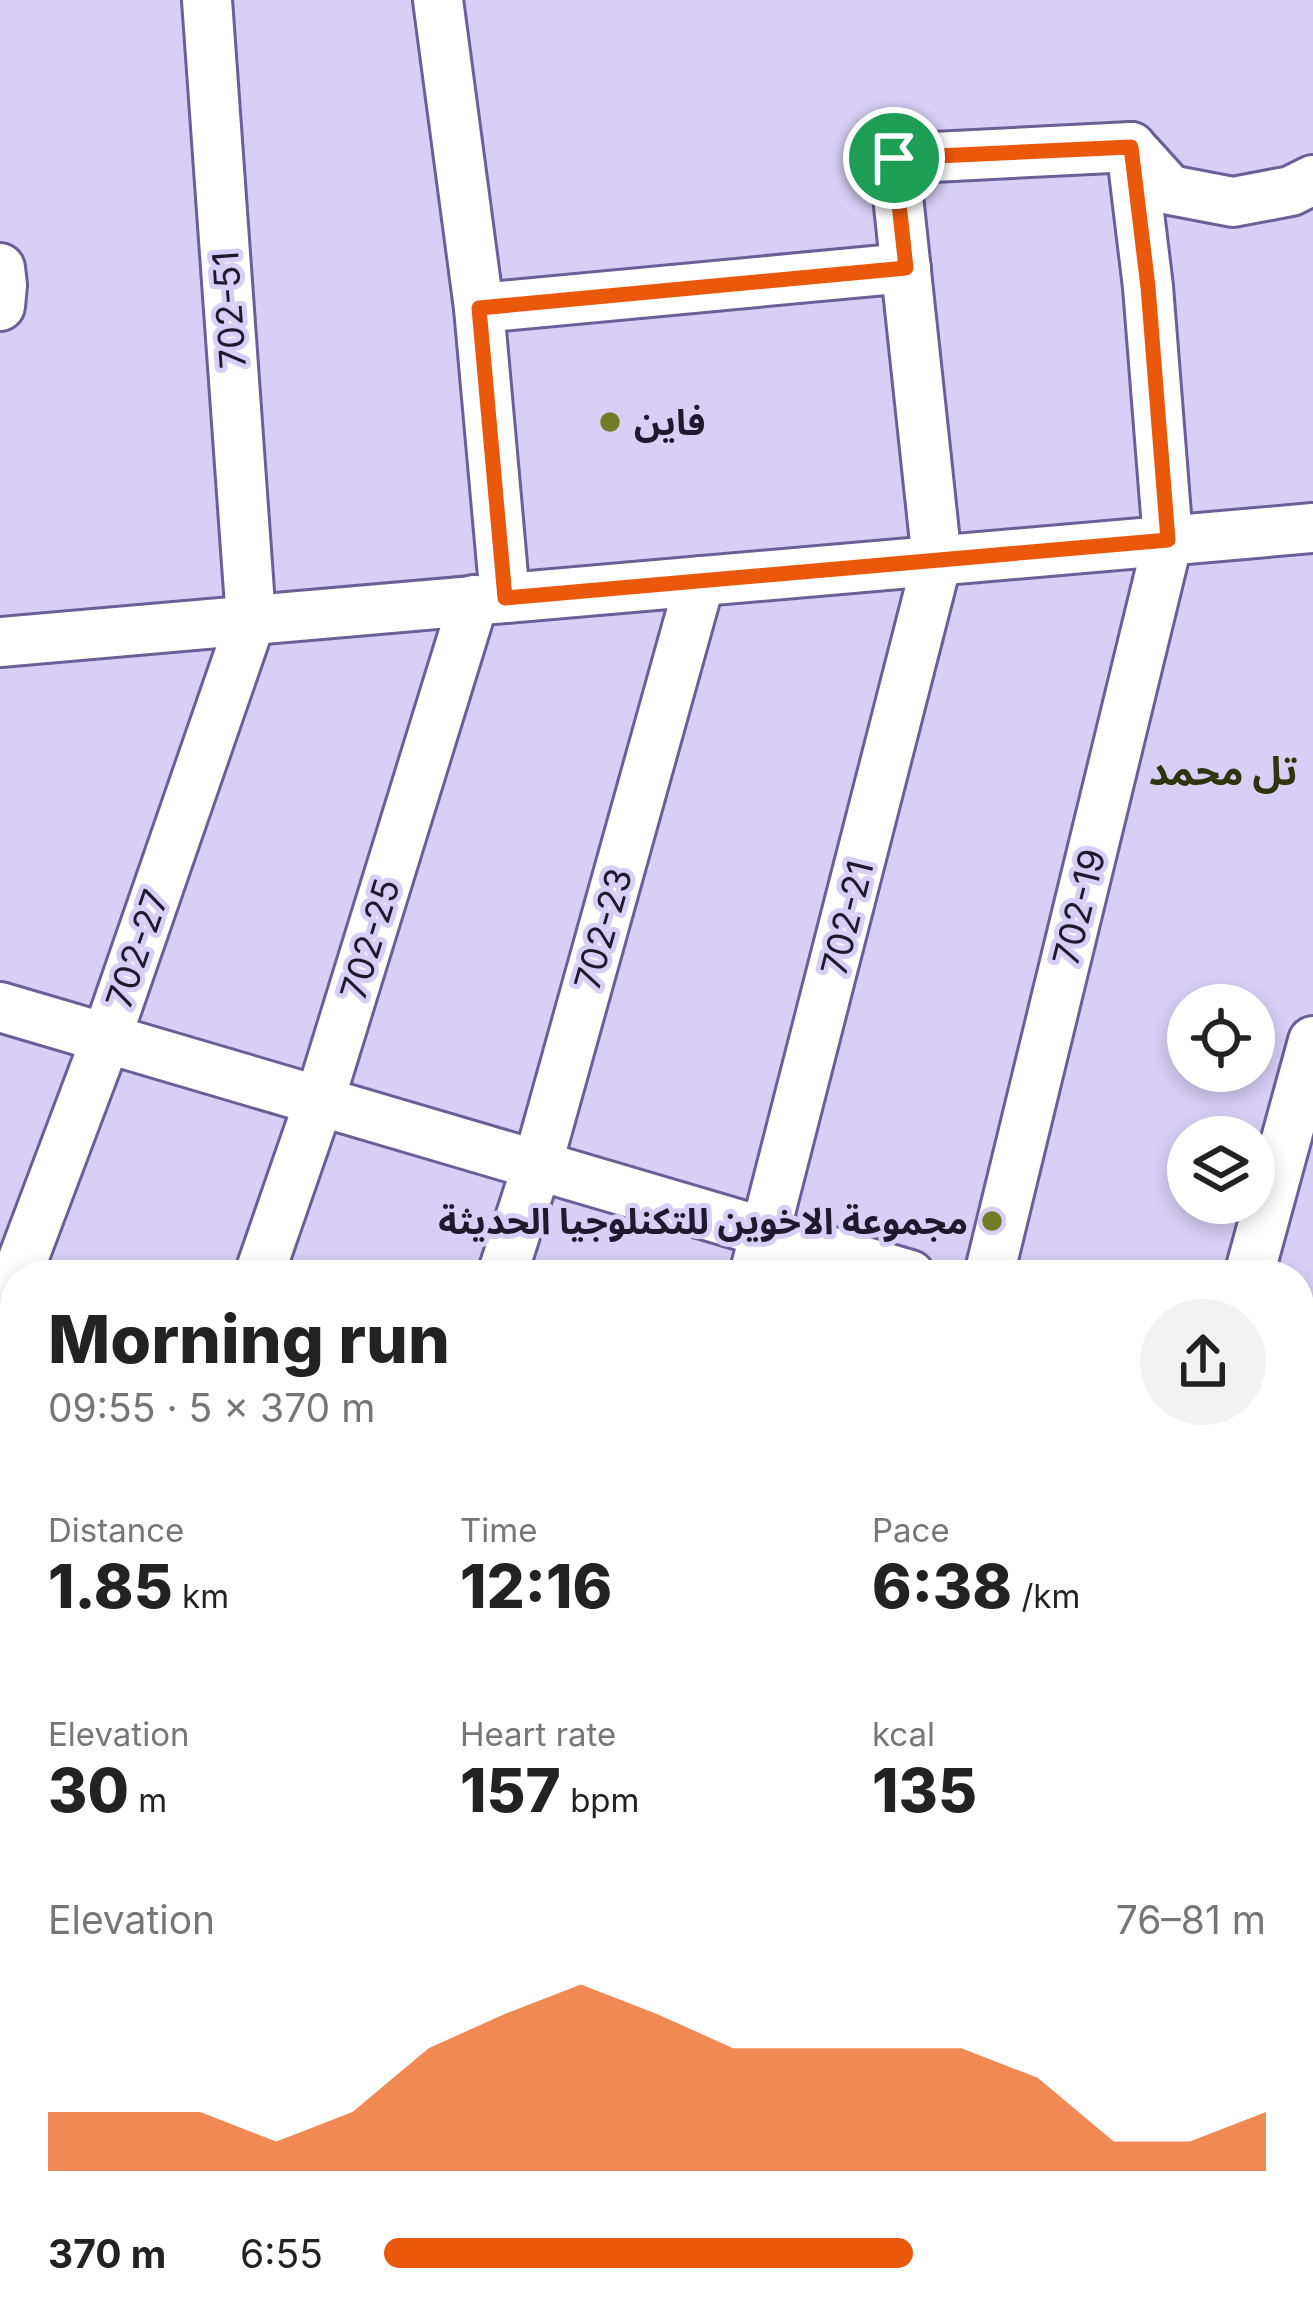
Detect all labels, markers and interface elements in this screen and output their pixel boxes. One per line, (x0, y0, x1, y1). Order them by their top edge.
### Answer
pin (843, 107, 945, 209)
icon: arrive (861, 125, 927, 191)
street label: 702-51 (203, 250, 255, 370)
place label: فاين (634, 400, 706, 444)
marker: فاين (597, 409, 623, 435)
district label: تل محمد (1149, 747, 1297, 794)
street label: 702-19 (1043, 844, 1115, 970)
street label: 702-21 (812, 856, 882, 980)
street label: 702-23 (565, 863, 641, 995)
street label: 702-25 (331, 873, 409, 1005)
street label: 702-27 (96, 884, 178, 1014)
map controls (1167, 984, 1275, 1224)
button: locate (1167, 984, 1275, 1092)
button: layers (1167, 1116, 1275, 1224)
place label: مجموعة الاخوين للتكنلوجيا الحديثة (438, 1199, 968, 1243)
marker: مجموعة الاخوين للتكنلوجيا الحديثة (979, 1208, 1005, 1234)
text: Morning run (48, 1299, 450, 1379)
button: share (1140, 1299, 1266, 1425)
text: 09:55 · 5 × 370 m (48, 1384, 375, 1431)
text: Distance (48, 1510, 184, 1550)
text: Time (460, 1510, 537, 1550)
text: Pace (872, 1510, 950, 1550)
text: 1.85 (48, 1550, 173, 1622)
text: 12:16 (460, 1550, 612, 1622)
text: 6:38 (872, 1550, 1012, 1622)
text: km (173, 1576, 229, 1616)
text: /km (1012, 1576, 1080, 1616)
text: Elevation (48, 1714, 189, 1754)
text: Heart rate (460, 1714, 616, 1754)
text: kcal (872, 1714, 935, 1754)
text: 30 (48, 1754, 129, 1826)
text: 157 (460, 1754, 561, 1826)
text: 135 (872, 1754, 977, 1826)
text: m (129, 1780, 167, 1820)
text: bpm (561, 1780, 639, 1820)
text: Elevation (48, 1896, 215, 1943)
text: 76–81 m (1116, 1896, 1266, 1943)
text: 370 m (48, 2230, 166, 2277)
text: 6:55 (240, 2230, 323, 2277)

